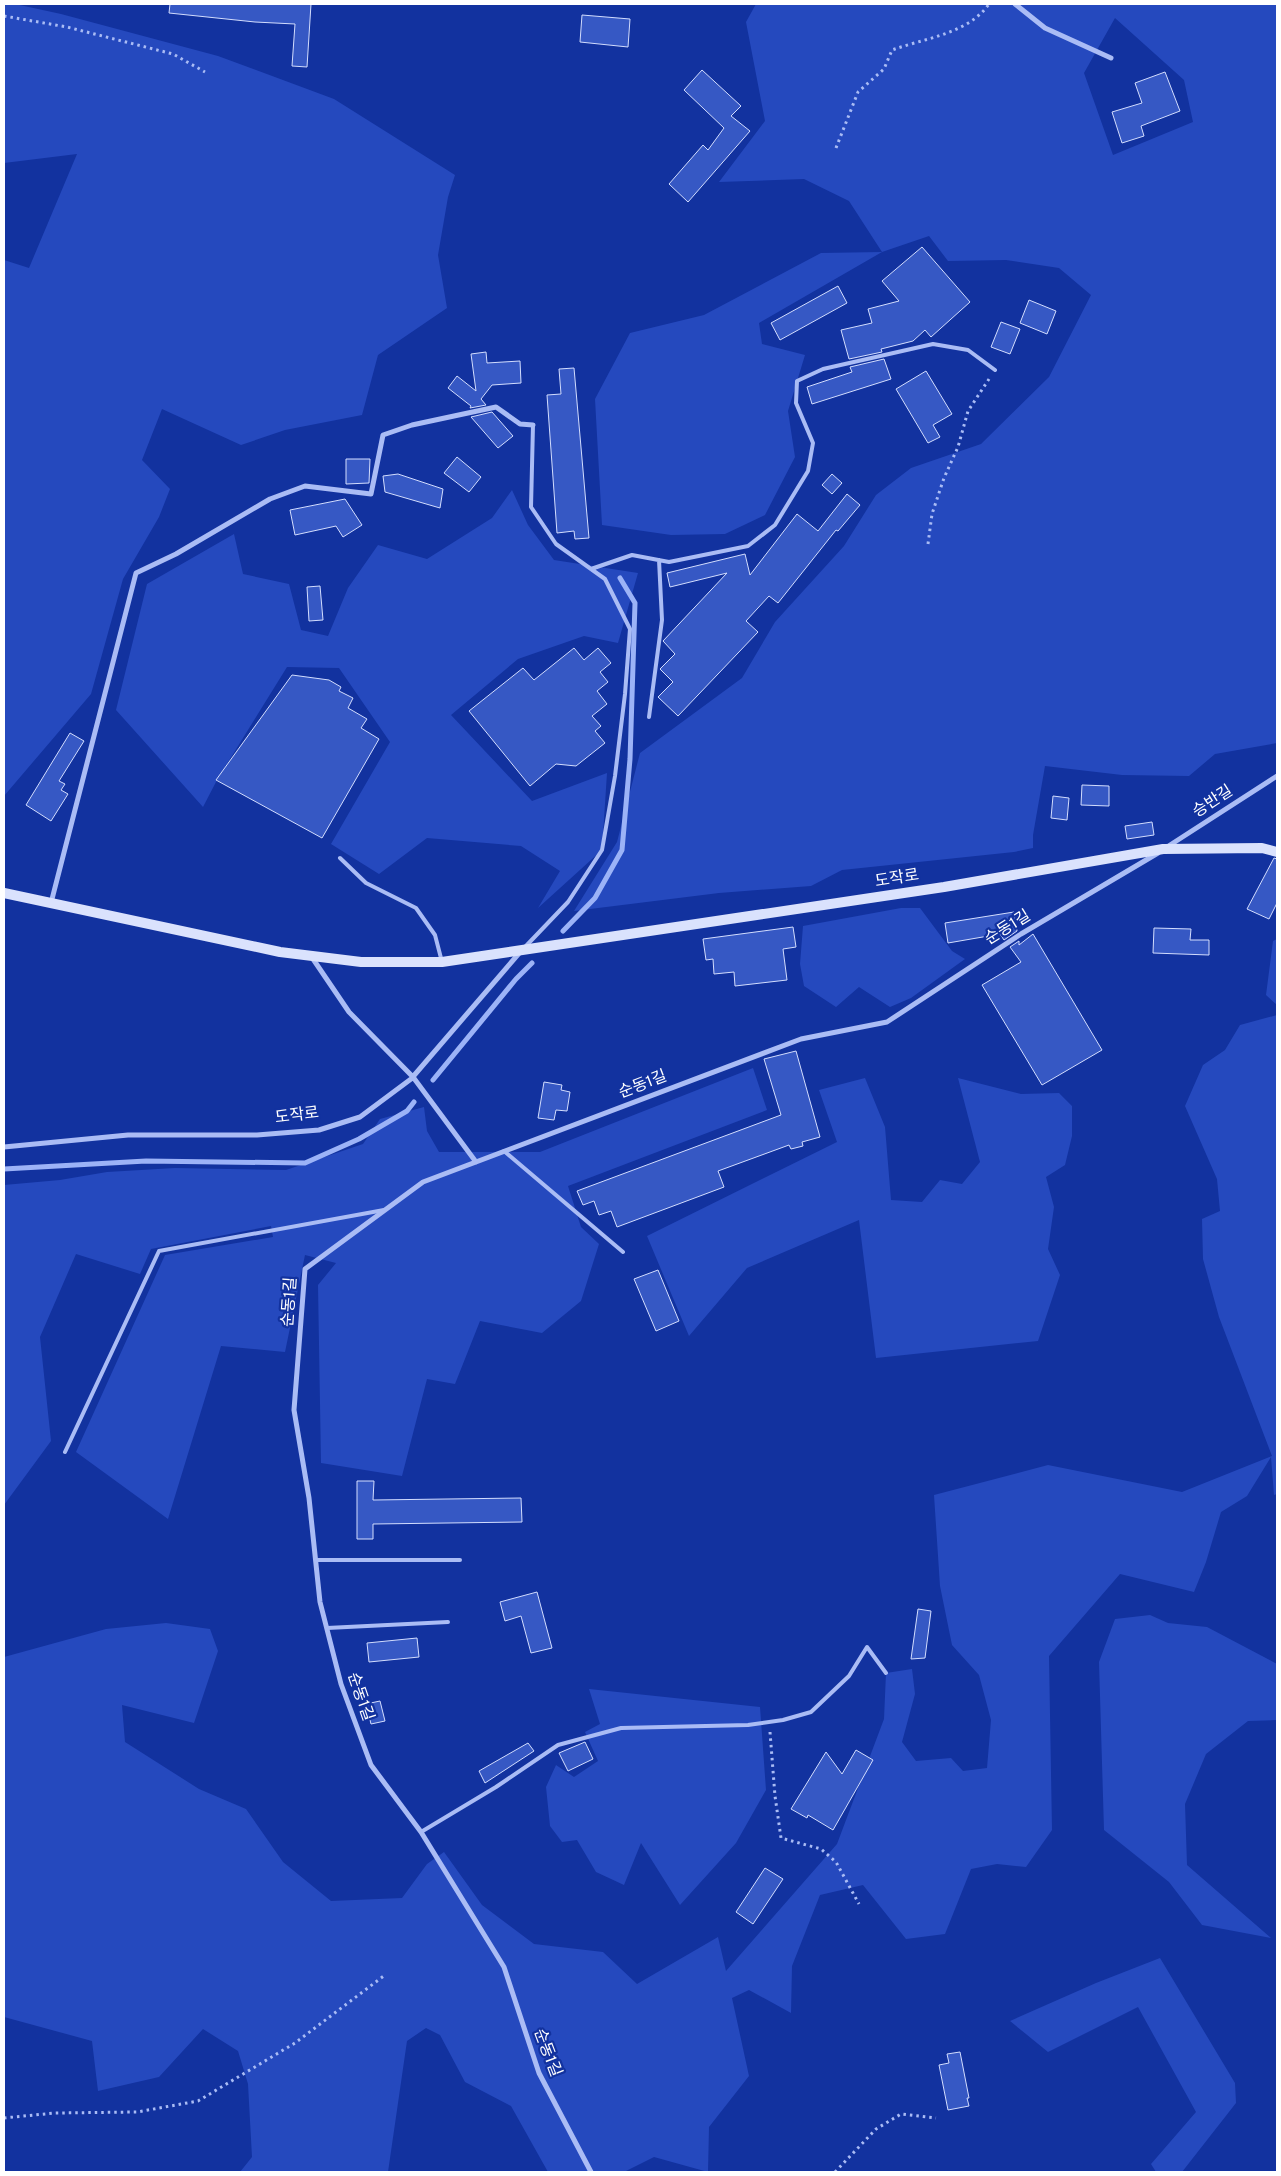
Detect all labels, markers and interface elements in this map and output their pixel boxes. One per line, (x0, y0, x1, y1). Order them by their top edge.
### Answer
street label: 승반길 (1189, 782, 1237, 822)
street label: 도작로 (874, 866, 921, 892)
street label: 순동1길 (981, 906, 1035, 950)
street label: 순동1길 (616, 1067, 670, 1103)
street label: 도작로 (274, 1103, 320, 1129)
street label: 순동1길 (278, 1276, 302, 1328)
street label: 순동1길 (342, 1670, 378, 1724)
street label: 순동1길 (529, 2026, 565, 2080)

